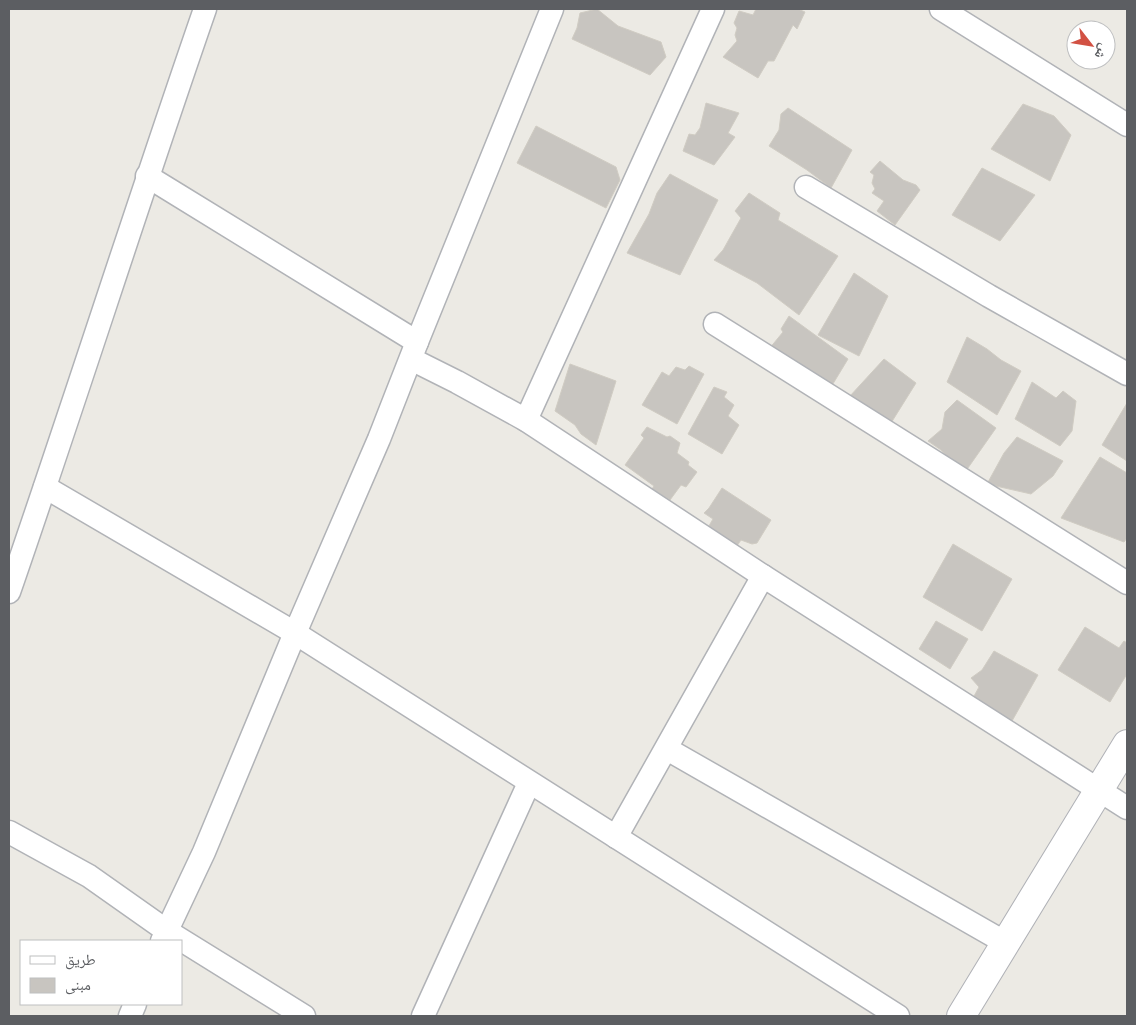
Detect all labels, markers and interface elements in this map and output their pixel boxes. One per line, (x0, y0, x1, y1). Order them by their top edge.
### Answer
north arrow (1066, 20, 1116, 70)
text: ش (1091, 41, 1113, 62)
legend (20, 940, 182, 1005)
text: طريق (65, 951, 96, 970)
text: مبنى (65, 976, 91, 995)

